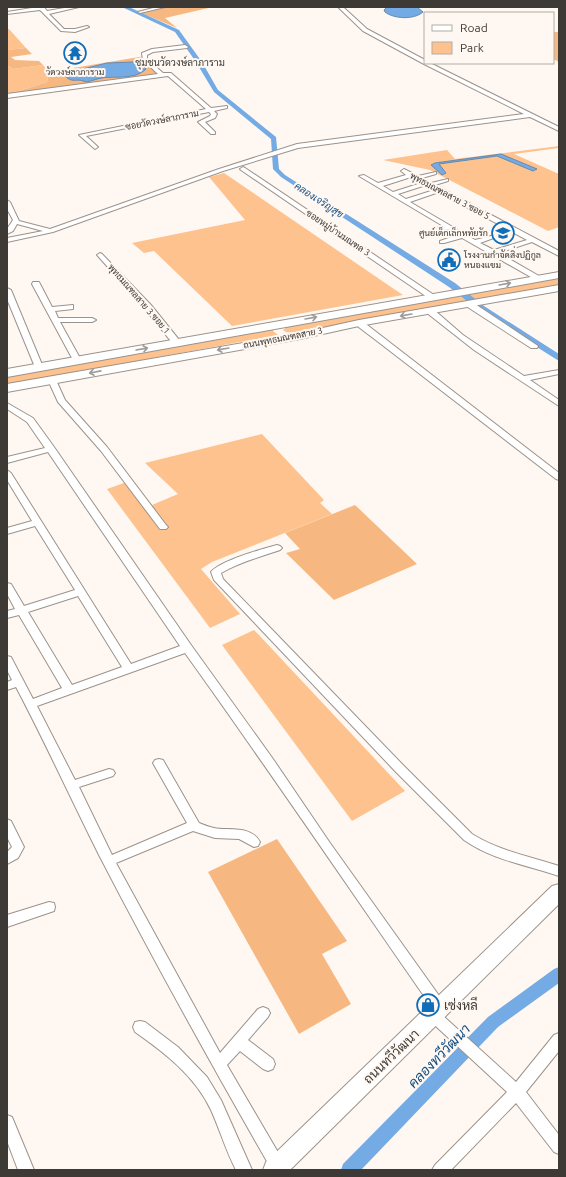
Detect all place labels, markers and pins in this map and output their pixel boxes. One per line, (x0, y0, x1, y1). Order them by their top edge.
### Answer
temple icon: วัดวงษ์ลาภาราม (62, 40, 88, 66)
place label: วัดวงษ์ลาภาราม (46, 66, 104, 77)
school or university icon: ศูนย์เด็กเล็กหทัยรัก (490, 220, 516, 246)
place label: ศูนย์เด็กเล็กหทัยรัก (419, 226, 488, 239)
place label: โรงงานกำจัดสิ่งปฏิกูล หนองแขม (463, 246, 541, 270)
public building icon: โรงงานกำจัดสิ่งปฏิกูล หนองแขม (436, 247, 462, 273)
shop icon: เซ่งหลี (415, 992, 441, 1018)
place label: เซ่งหลี (444, 996, 478, 1012)

